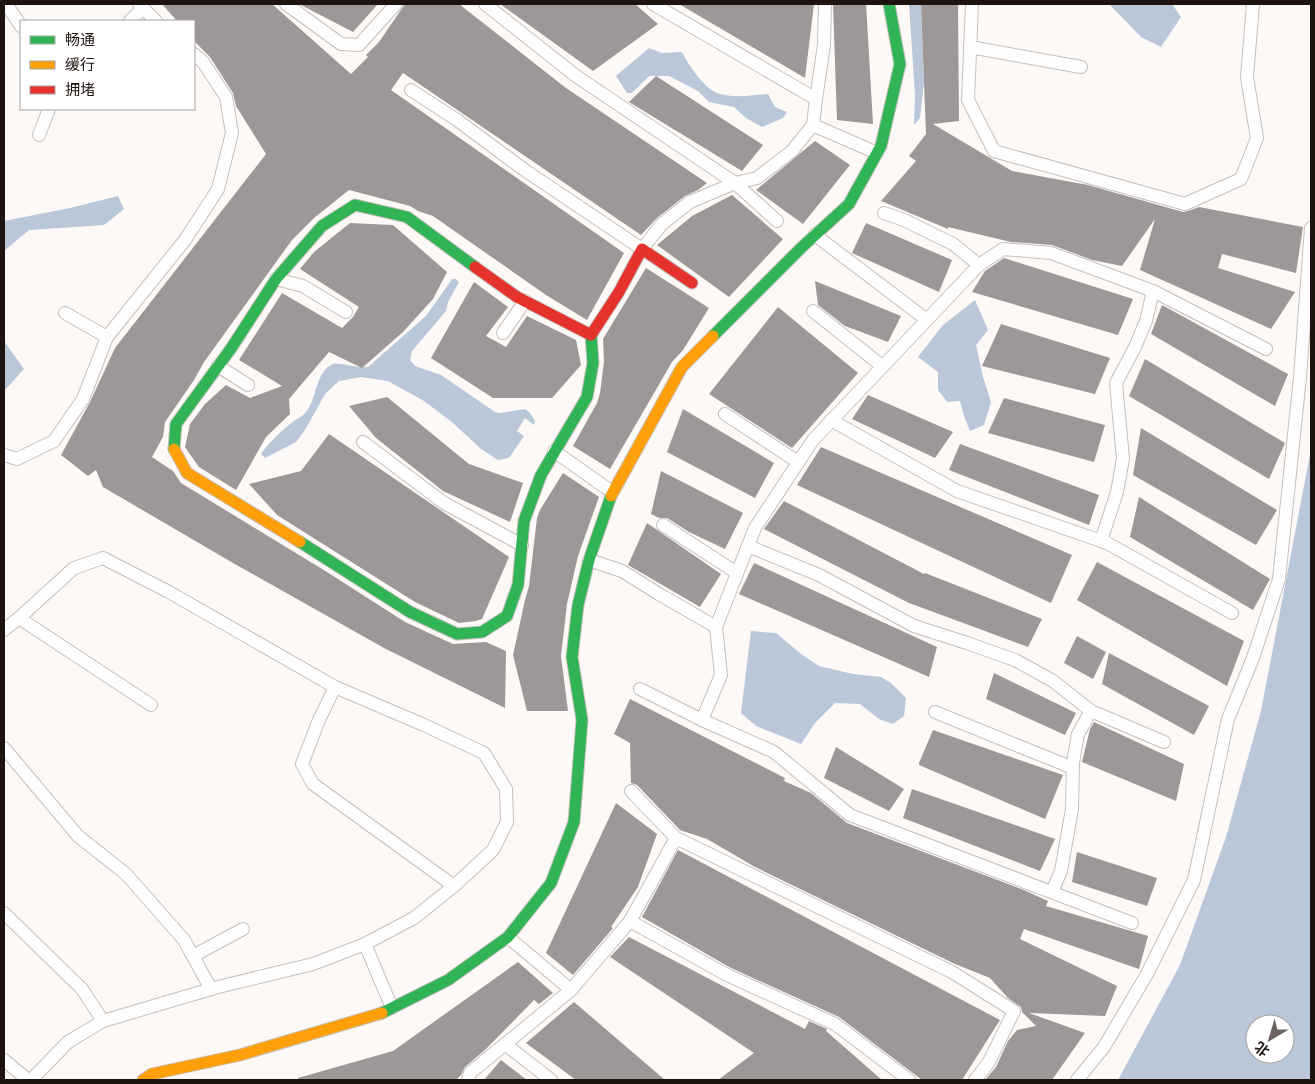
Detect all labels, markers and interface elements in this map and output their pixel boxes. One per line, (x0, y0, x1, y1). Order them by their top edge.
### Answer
legend (20, 20, 195, 110)
text: 畅通 (65, 31, 95, 49)
text: 缓行 (65, 56, 95, 74)
text: 拥堵 (65, 81, 95, 99)
north arrow (1245, 1014, 1295, 1064)
text: 北 (1252, 1039, 1272, 1060)

